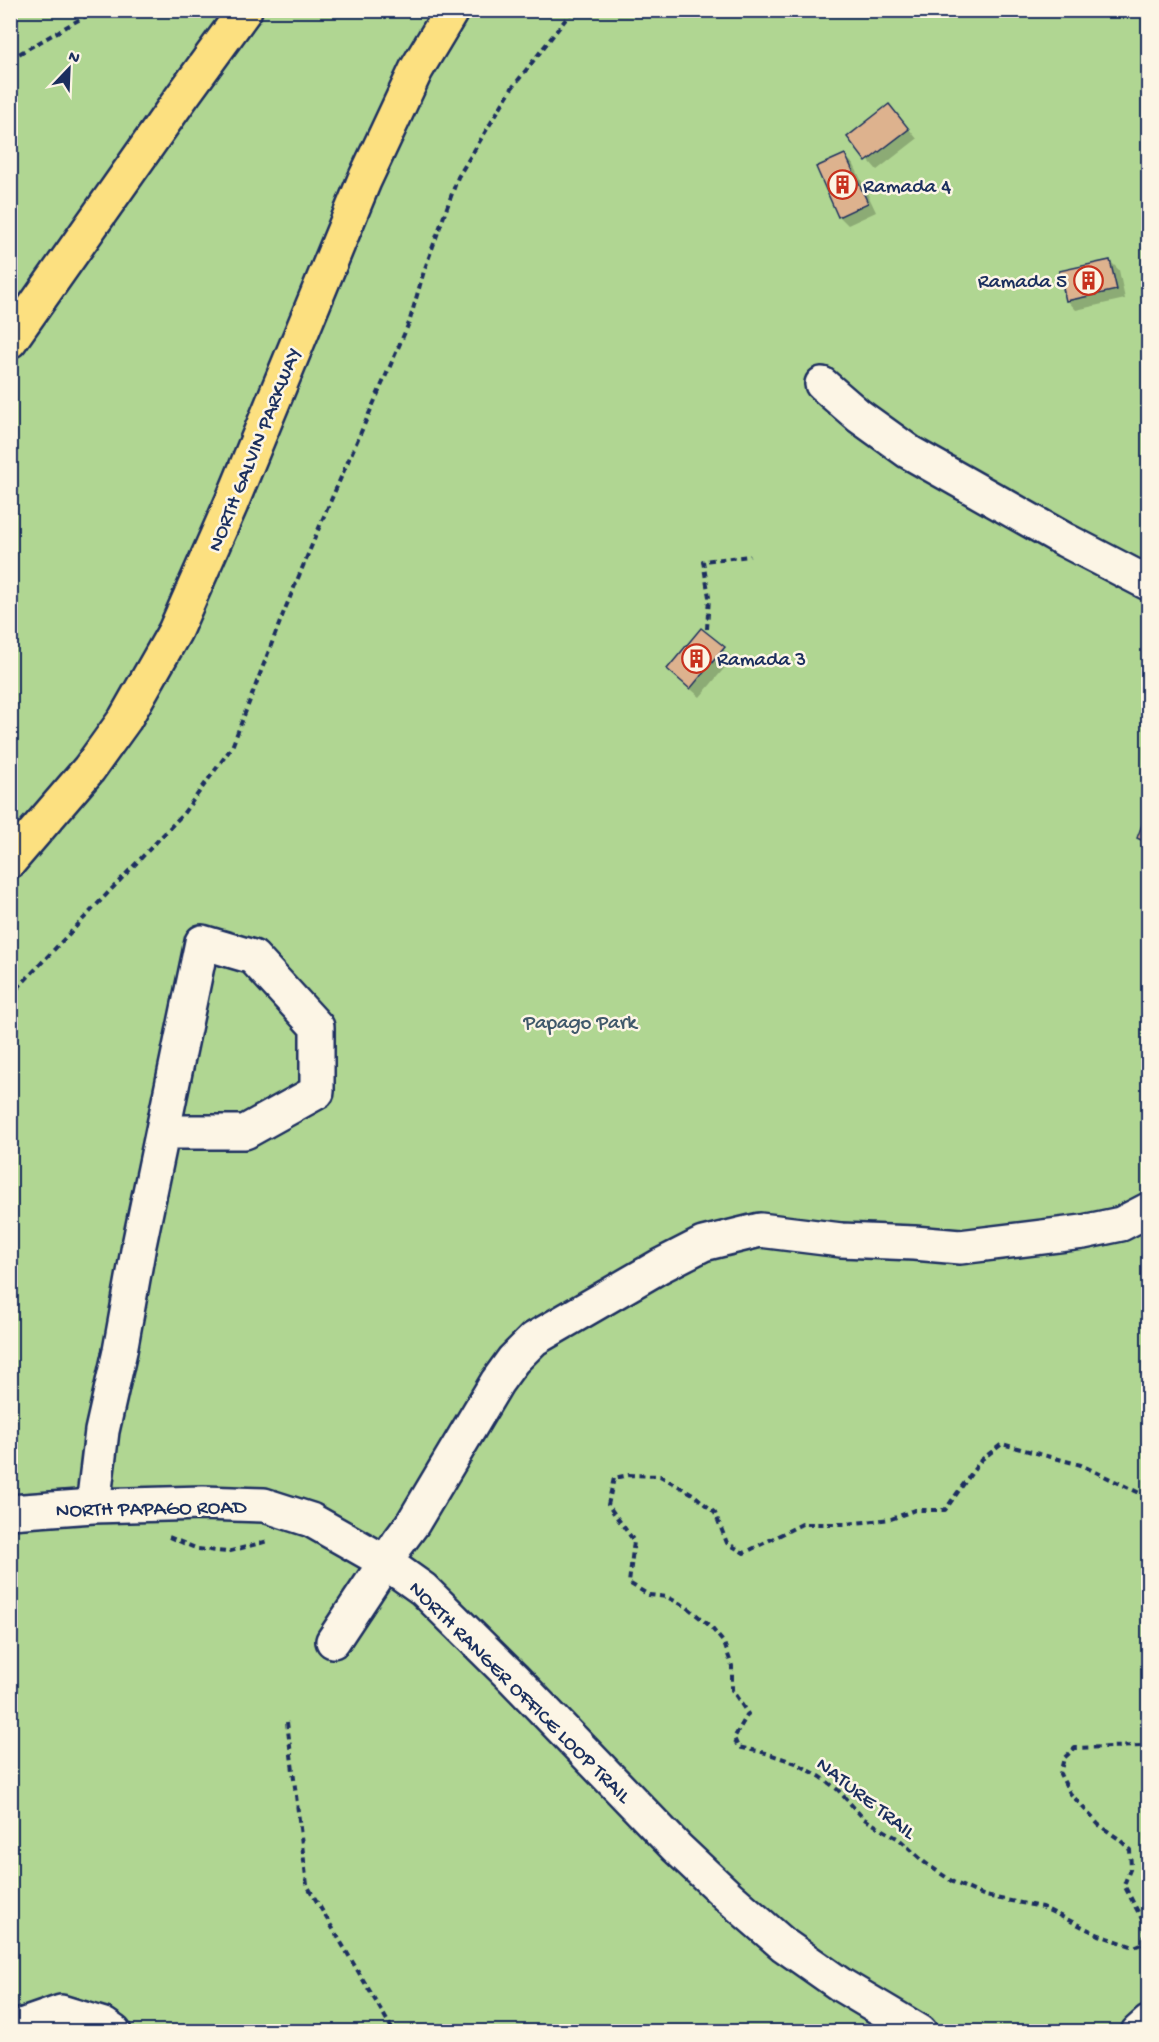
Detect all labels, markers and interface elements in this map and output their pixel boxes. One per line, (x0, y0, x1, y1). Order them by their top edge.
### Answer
north arrow (39, 39, 99, 99)
text: N (65, 48, 83, 69)
building icon: Ramada 4 (826, 169, 858, 201)
place label: Ramada 4 (863, 176, 951, 201)
building icon: Ramada 5 (1072, 264, 1104, 296)
place label: Ramada 5 (978, 271, 1067, 296)
street label: NORTH GALVIN PARKWAY (204, 345, 309, 556)
building icon: Ramada 3 (680, 642, 712, 674)
place label: Ramada 3 (717, 649, 806, 674)
park label: Papago Park (522, 1012, 639, 1037)
street label: NORTH PAPAGO ROAD (55, 1496, 247, 1525)
street label: NORTH RANGER OFFICE LOOP TRAIL (402, 1577, 636, 1811)
street label: NATURE TRAIL (810, 1753, 921, 1847)

